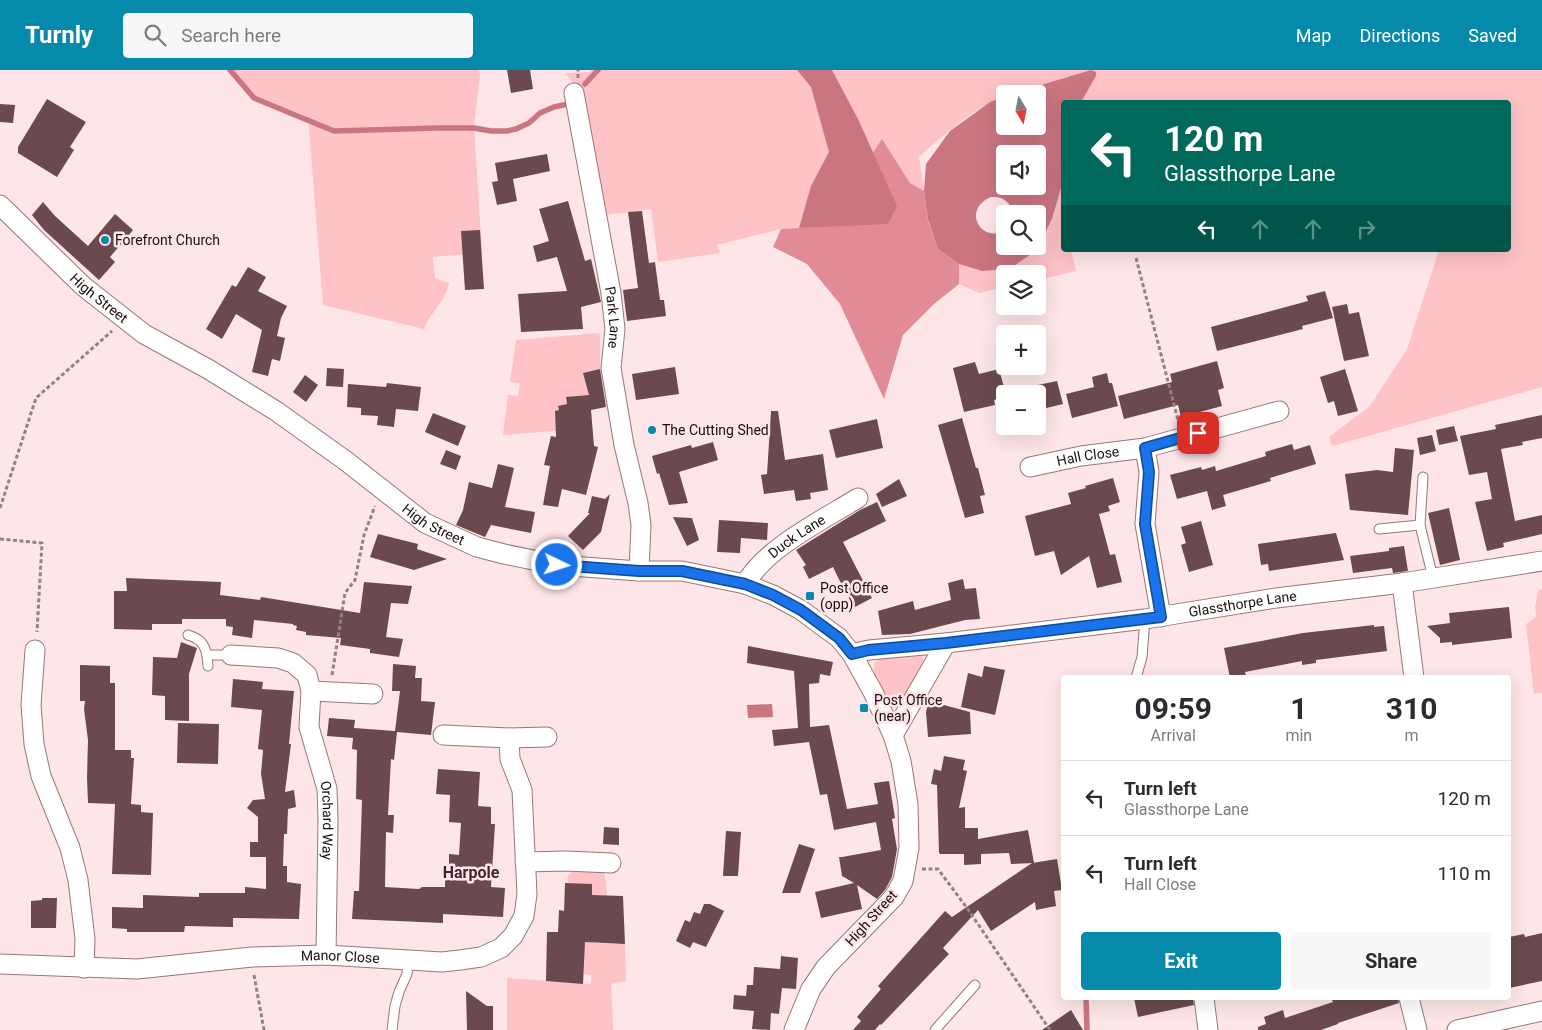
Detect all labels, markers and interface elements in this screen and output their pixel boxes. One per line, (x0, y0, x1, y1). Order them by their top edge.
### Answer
search box (123, 13, 473, 58)
text: Turnly (25, 21, 93, 49)
icon: search (141, 21, 169, 49)
text: Search here (181, 24, 281, 47)
text: Map (1296, 25, 1331, 46)
text: Directions (1359, 25, 1440, 46)
text: Saved (1468, 25, 1517, 46)
north arrow (996, 85, 1046, 135)
map controls (996, 85, 1046, 435)
text: 120 m (1164, 119, 1263, 160)
icon: left (1081, 120, 1146, 185)
button: sound (996, 145, 1046, 195)
text: Glassthorpe Lane (1164, 161, 1335, 186)
button: search (996, 205, 1046, 255)
icon: left (1193, 215, 1221, 243)
icon: ahead (1246, 215, 1274, 243)
icon: ahead (1299, 215, 1327, 243)
icon: right (1352, 215, 1380, 243)
place label: Forefront Church (115, 232, 220, 248)
marker: Forefront Church (99, 234, 111, 246)
button: layers (996, 265, 1046, 315)
street label: High Street (67, 270, 131, 326)
street label: Park Lane (602, 285, 623, 349)
button: + (996, 325, 1046, 375)
button: − (996, 385, 1046, 435)
pin (1177, 412, 1219, 454)
icon: arrive (1184, 419, 1212, 447)
place label: The Cutting Shed (662, 422, 769, 438)
marker: The Cutting Shed (646, 424, 658, 436)
street label: Hall Close (1055, 443, 1120, 469)
street label: High Street (399, 500, 468, 548)
street label: Duck Lane (765, 511, 828, 561)
position arrow (530, 538, 582, 590)
place label: Post Office (opp) (820, 580, 888, 613)
street label: Glassthorpe Lane (1187, 588, 1298, 620)
marker: Post Office (opp) (804, 590, 816, 602)
text: 09:59 (1135, 691, 1212, 726)
text: 1 (1290, 691, 1307, 726)
text: 310 (1386, 691, 1437, 726)
place label: Post Office (near) (874, 692, 942, 725)
marker: Post Office (near) (858, 702, 870, 714)
text: Arrival (1151, 726, 1196, 745)
text: min (1285, 726, 1312, 745)
text: m (1405, 726, 1419, 745)
text: Turn left (1124, 777, 1197, 800)
street label: Orchard Way (317, 779, 336, 861)
icon: left (1081, 784, 1109, 812)
text: 120 m (1438, 787, 1491, 810)
text: Glassthorpe Lane (1124, 800, 1249, 819)
text: Turn left (1124, 852, 1197, 875)
icon: left (1081, 859, 1109, 887)
text: 110 m (1438, 862, 1491, 885)
district label: Harpole (443, 863, 500, 882)
text: Hall Close (1124, 875, 1196, 894)
street label: High Street (842, 887, 900, 949)
button: Exit (1081, 932, 1281, 990)
button: Share (1291, 932, 1491, 990)
street label: Manor Close (301, 947, 380, 966)

